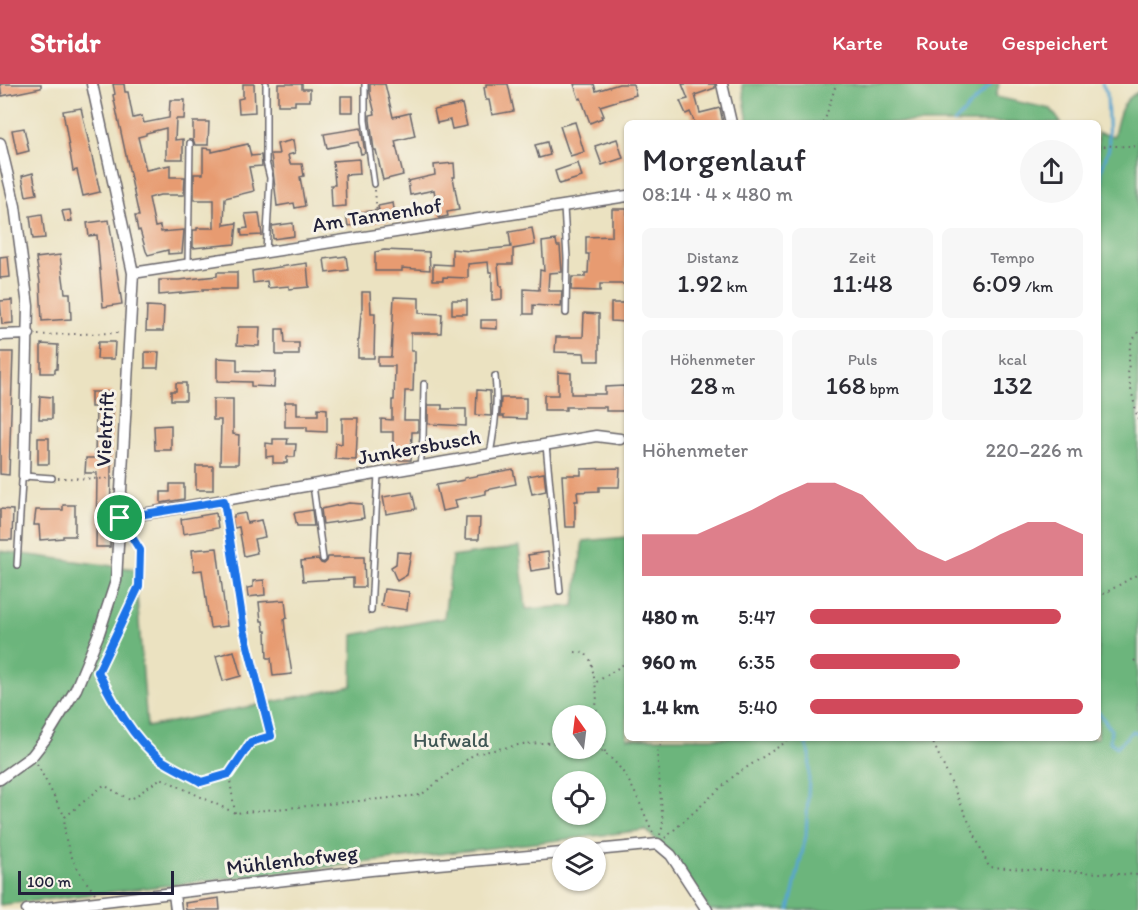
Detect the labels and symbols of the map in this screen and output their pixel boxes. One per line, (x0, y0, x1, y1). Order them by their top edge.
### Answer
street label: Am Tannenhof (310, 192, 443, 237)
street label: Viehtrift (90, 390, 119, 468)
street label: Junkersbusch (355, 423, 483, 470)
pin (94, 492, 145, 543)
north arrow (552, 705, 606, 759)
park label: Hufwald (413, 727, 489, 752)
street label: Mühlenhofweg (225, 839, 359, 880)
scale bar (18, 868, 174, 896)

